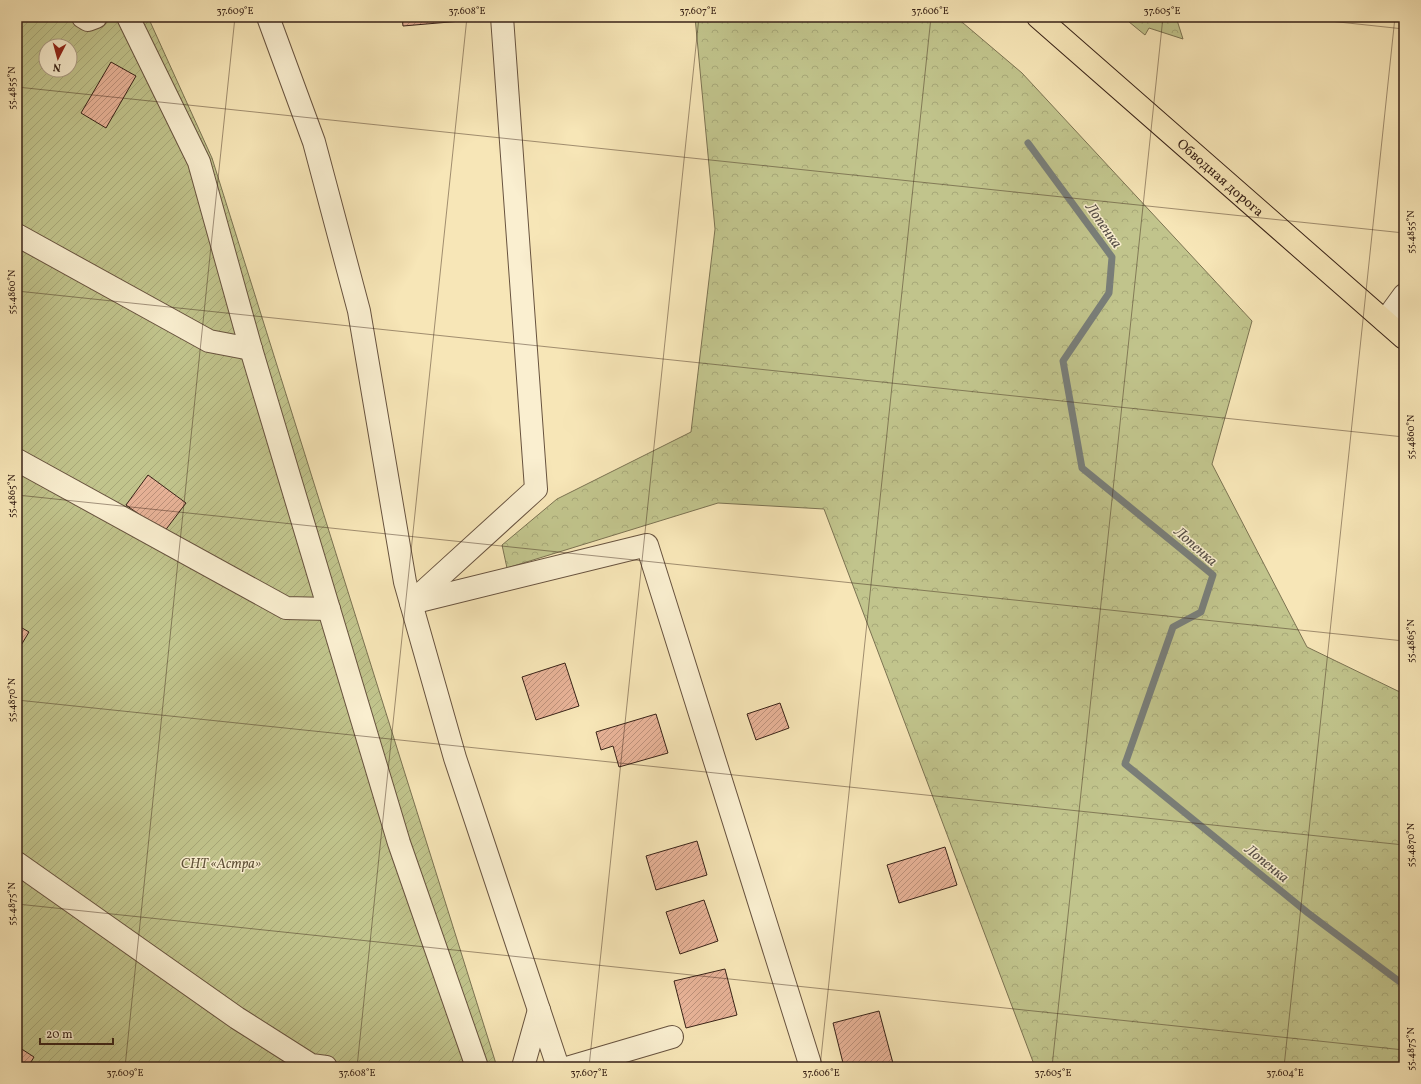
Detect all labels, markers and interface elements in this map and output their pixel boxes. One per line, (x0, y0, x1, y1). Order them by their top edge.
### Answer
text: 37.609°E (216, 4, 254, 18)
text: 37.608°E (448, 4, 486, 18)
text: 37.607°E (679, 4, 717, 18)
text: 37.606°E (911, 4, 949, 18)
text: 37.605°E (1144, 4, 1180, 18)
north arrow (38, 38, 78, 78)
text: N (52, 59, 62, 74)
text: 55.4855°N (5, 66, 19, 110)
street label: Обводная дорога (1172, 135, 1267, 222)
water label: Лопенка (1079, 198, 1126, 253)
text: 55.4855°N (1404, 210, 1418, 254)
text: 55.4860°N (5, 269, 19, 314)
text: 55.4860°N (1404, 414, 1418, 459)
text: 55.4865°N (5, 473, 19, 518)
water label: Лопенка (1168, 522, 1221, 572)
text: 55.4865°N (1404, 618, 1418, 663)
text: 55.4870°N (5, 677, 19, 722)
text: 55.4870°N (1404, 822, 1418, 867)
water label: Лопенка (1239, 839, 1293, 889)
park label: СНТ «Астра» (181, 855, 261, 874)
text: 55.4875°N (5, 882, 19, 926)
scale bar (40, 1020, 113, 1046)
text: 20 m (46, 1027, 73, 1043)
text: 55.4875°N (1404, 1027, 1418, 1071)
text: 37.609°E (106, 1066, 144, 1080)
text: 37.608°E (338, 1066, 376, 1080)
text: 37.607°E (570, 1066, 608, 1080)
text: 37.606°E (802, 1066, 840, 1080)
text: 37.605°E (1035, 1066, 1071, 1080)
text: 37.604°E (1266, 1066, 1304, 1080)

